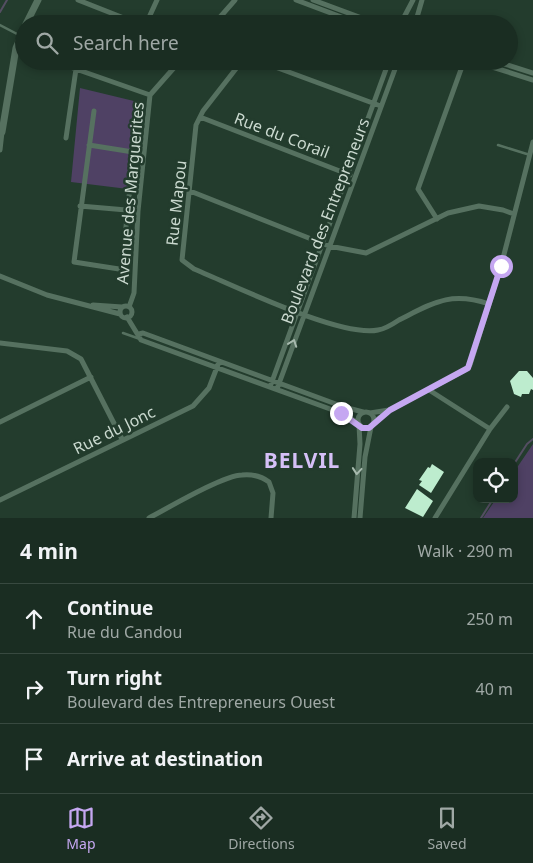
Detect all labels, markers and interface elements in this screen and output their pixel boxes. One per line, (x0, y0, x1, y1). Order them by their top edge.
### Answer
search box (15, 15, 518, 70)
icon: search (33, 29, 61, 57)
text: Search here (73, 30, 179, 56)
street label: Avenue des Marguerites (111, 101, 149, 285)
street label: Rue du Corail (231, 107, 333, 163)
street label: Boulevard des Entrepreneurs (275, 115, 375, 327)
street label: Rue Mapou (161, 159, 191, 247)
route start (490, 255, 513, 278)
one-way arrow (287, 340, 297, 348)
street label: Rue du Jonc (69, 401, 159, 459)
route end (330, 402, 353, 425)
district label: BELVIL (264, 446, 340, 474)
map controls (473, 458, 518, 503)
button: locate (473, 458, 518, 503)
one-way arrow (352, 468, 363, 476)
text: 4 min (20, 537, 78, 565)
text: Walk · 290 m (418, 540, 513, 562)
text: Continue (67, 595, 153, 621)
icon: ahead (20, 605, 48, 633)
text: 250 m (466, 608, 513, 630)
text: Rue du Candou (67, 621, 182, 643)
text: Turn right (67, 665, 162, 691)
icon: right (20, 675, 48, 703)
text: 40 m (476, 678, 513, 700)
text: Boulevard des Entrepreneurs Ouest (67, 691, 335, 713)
icon: arrive (20, 745, 48, 773)
text: Arrive at destination (67, 746, 263, 772)
tab: Map (66, 804, 96, 853)
tab: Directions (228, 804, 295, 853)
tab: Saved (427, 804, 467, 853)

